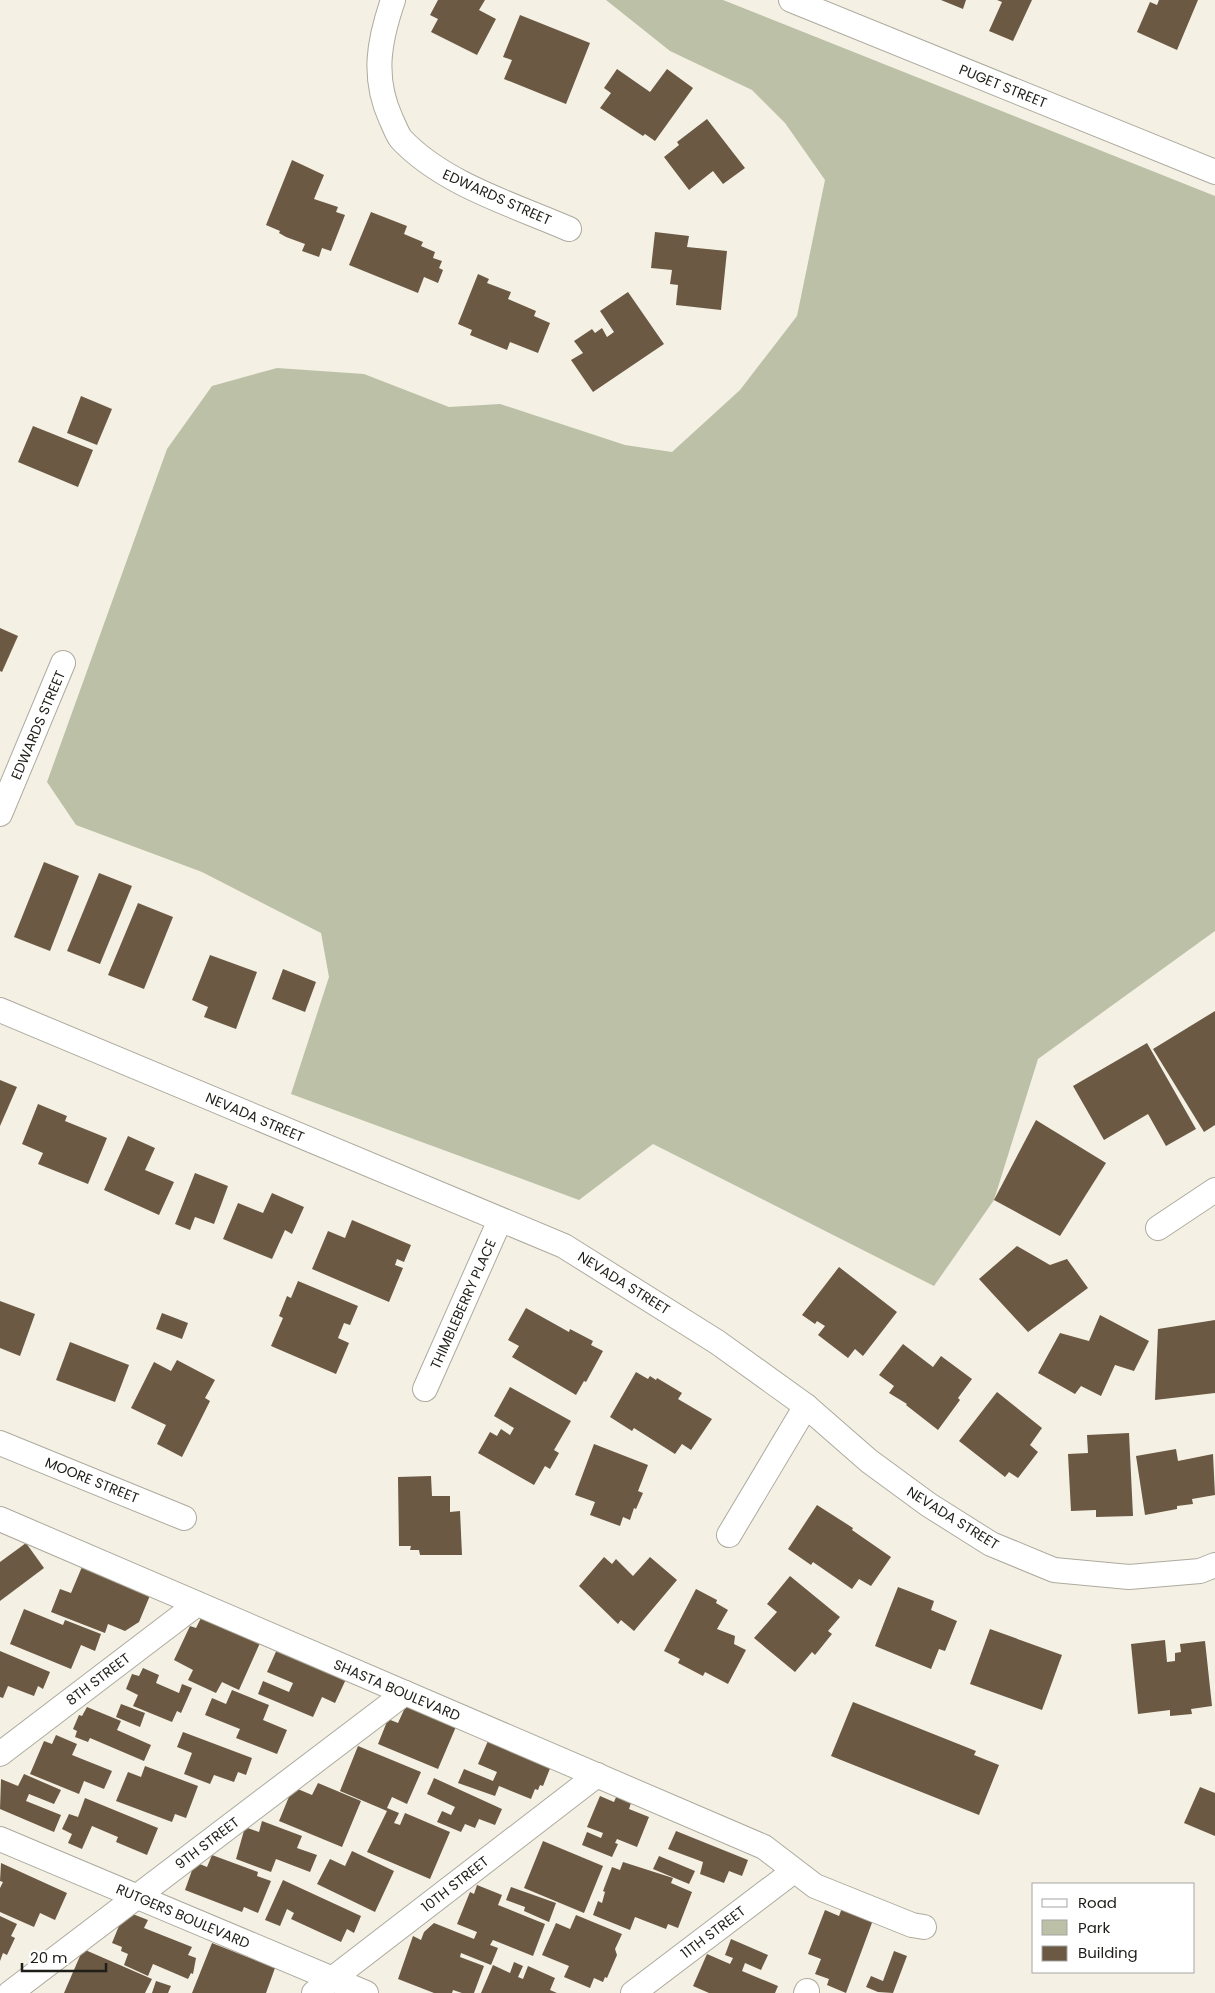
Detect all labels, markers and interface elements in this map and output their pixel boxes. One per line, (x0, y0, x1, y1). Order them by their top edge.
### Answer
street label: PUGET STREET (956, 59, 1050, 113)
street label: EDWARDS STREET (440, 164, 555, 230)
street label: EDWARDS STREET (6, 667, 70, 783)
street label: NEVADA STREET (203, 1087, 308, 1147)
street label: THIMBLEBERRY PLACE (425, 1236, 501, 1372)
street label: NEVADA STREET (574, 1247, 674, 1320)
street label: MOORE STREET (42, 1452, 142, 1508)
street label: NEVADA STREET (903, 1482, 1003, 1555)
street label: 8TH STREET (62, 1648, 135, 1710)
street label: SHASTA BOULEVARD (331, 1654, 464, 1726)
street label: 9TH STREET (171, 1812, 244, 1874)
street label: 10TH STREET (417, 1851, 493, 1917)
street label: RUTGERS BOULEVARD (113, 1879, 253, 1953)
legend (1032, 1883, 1195, 1973)
text: Road (1078, 1892, 1117, 1913)
street label: 11TH STREET (677, 1901, 750, 1963)
text: Park (1078, 1917, 1110, 1938)
scale bar (22, 1940, 106, 1972)
text: Building (1078, 1942, 1138, 1963)
text: 20 m (30, 1947, 68, 1968)

